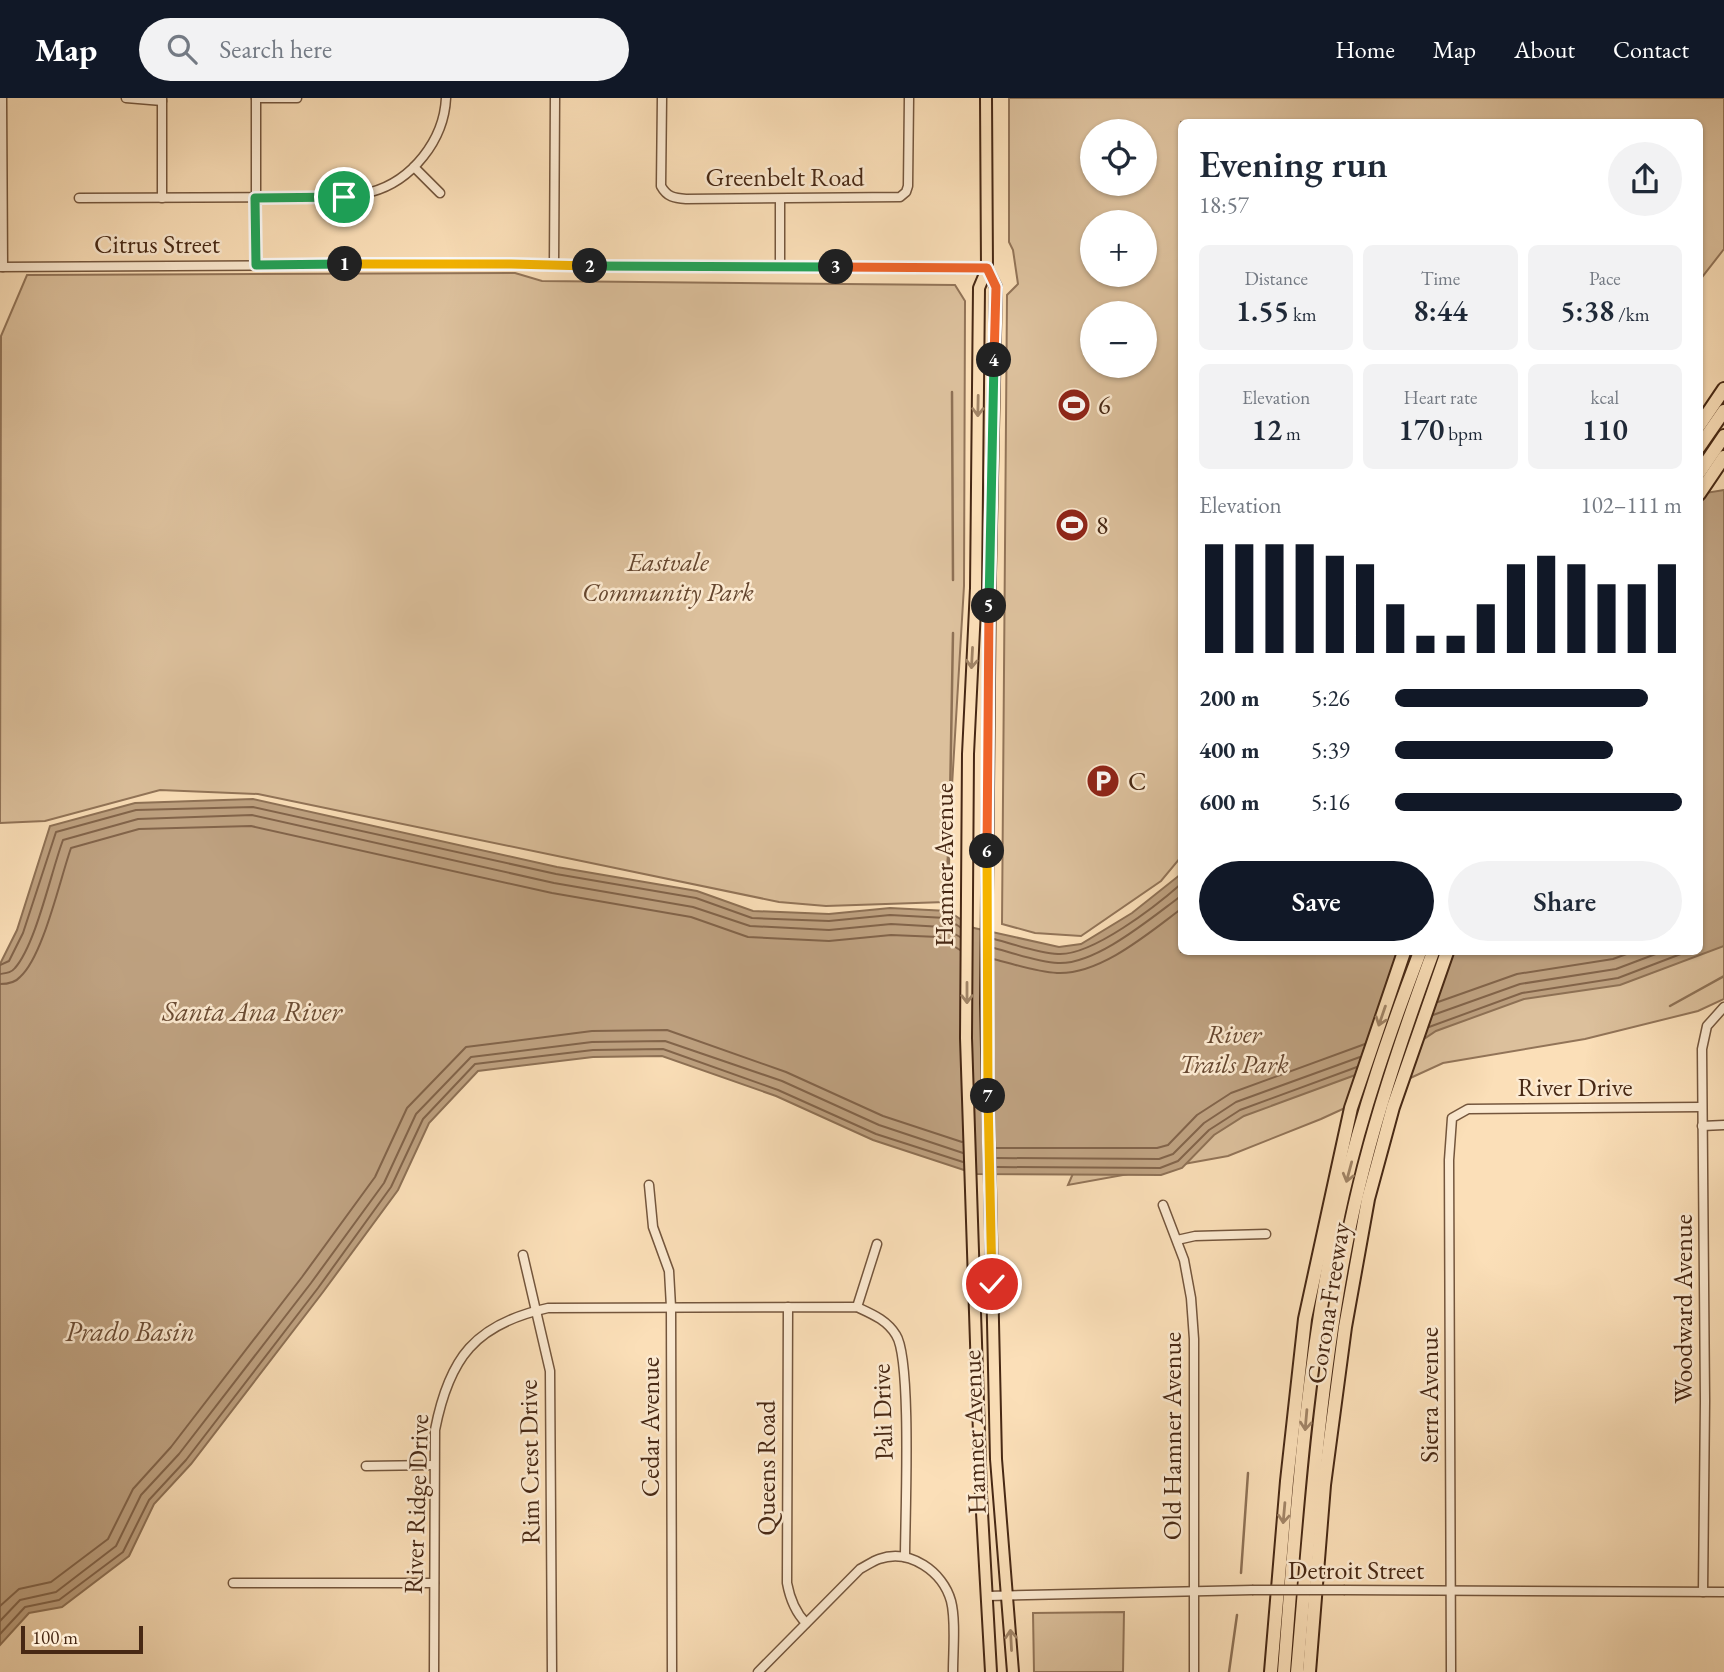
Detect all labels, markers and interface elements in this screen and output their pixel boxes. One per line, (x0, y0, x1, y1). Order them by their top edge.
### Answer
search box (139, 18, 629, 81)
text: Map (35, 28, 97, 71)
icon: search (163, 30, 201, 68)
text: Search here (219, 32, 332, 66)
text: Home (1335, 34, 1395, 65)
text: Map (1433, 34, 1476, 65)
text: About (1514, 34, 1575, 65)
text: Contact (1613, 34, 1689, 65)
map controls (1080, 119, 1157, 378)
button: locate (1080, 119, 1157, 196)
text: Evening run (1199, 139, 1388, 188)
button: share (1608, 142, 1682, 216)
street label: Greenbelt Road (706, 160, 865, 194)
pin (314, 167, 374, 227)
icon: arrive (325, 178, 363, 216)
text: 18:57 (1199, 190, 1249, 220)
button: + (1080, 210, 1157, 287)
street label: Citrus Street (94, 227, 220, 261)
pin: 1 (328, 246, 362, 282)
pin: 2 (572, 248, 608, 284)
pin: 3 (818, 250, 854, 284)
text: 1 (339, 251, 350, 276)
text: 2 (584, 253, 595, 278)
text: 3 (830, 254, 841, 279)
text: Distance (1244, 266, 1308, 291)
text: Time (1421, 266, 1460, 291)
text: Pace (1589, 266, 1621, 291)
text: 1.55 (1236, 291, 1289, 330)
text: 8:44 (1413, 291, 1468, 330)
text: 5:38 (1560, 291, 1614, 330)
button: − (1080, 301, 1157, 378)
text: km (1289, 302, 1317, 327)
text: /km (1614, 302, 1650, 327)
pin: 4 (976, 342, 1012, 378)
text: 4 (988, 347, 999, 372)
text: Elevation (1242, 385, 1310, 410)
text: Heart rate (1404, 385, 1477, 410)
text: kcal (1591, 385, 1619, 410)
sports icon: 6 (1055, 386, 1093, 424)
place label: 6 (1098, 388, 1110, 422)
one-way arrow (971, 394, 985, 417)
text: 12 (1251, 410, 1282, 449)
text: 170 (1398, 410, 1444, 449)
text: 110 (1582, 410, 1628, 449)
text: m (1282, 421, 1301, 446)
text: bpm (1444, 421, 1483, 446)
text: Elevation (1199, 490, 1282, 520)
text: 102–111 m (1581, 490, 1682, 520)
sports icon: 8 (1053, 506, 1091, 544)
place label: 8 (1096, 508, 1108, 542)
park label: Eastvale Community Park (582, 545, 754, 609)
pin: 5 (972, 588, 1006, 624)
text: 5 (983, 593, 994, 618)
one-way arrow (966, 646, 979, 669)
text: 200 m (1199, 683, 1260, 713)
text: 5:26 (1311, 683, 1350, 713)
text: 400 m (1199, 735, 1260, 765)
text: 5:39 (1311, 735, 1350, 765)
parking icon: C (1084, 762, 1122, 800)
place label: C (1128, 764, 1146, 798)
street label: Hamner Avenue (927, 783, 961, 947)
text: 600 m (1199, 787, 1260, 817)
text: 5:16 (1311, 787, 1350, 817)
pin: 6 (970, 834, 1004, 868)
text: 6 (981, 838, 992, 863)
button: Save (1199, 861, 1434, 941)
button: Share (1448, 861, 1682, 941)
one-way arrow (960, 982, 974, 1005)
water label: Santa Ana River (161, 993, 343, 1029)
one-way arrow (1375, 1005, 1387, 1027)
park label: River Trails Park (1179, 1017, 1289, 1081)
street label: River Drive (1517, 1070, 1633, 1104)
pin: 7 (970, 1079, 1006, 1114)
text: 7 (982, 1083, 993, 1108)
one-way arrow (1342, 1160, 1355, 1183)
street label: Woodward Avenue (1666, 1214, 1700, 1404)
street label: Corona Freeway (1298, 1219, 1358, 1386)
pin (962, 1254, 1022, 1314)
icon: check (973, 1265, 1011, 1303)
water label: Prado Basin (65, 1313, 195, 1349)
street label: Sierra Avenue (1412, 1327, 1446, 1463)
street label: Old Hamner Avenue (1155, 1332, 1189, 1540)
street label: Hamner Avenue (954, 1349, 994, 1515)
street label: Cedar Avenue (633, 1357, 667, 1497)
street label: Pali Drive (863, 1363, 901, 1461)
street label: Rim Crest Drive (511, 1379, 547, 1545)
street label: Queens Road (749, 1400, 783, 1536)
one-way arrow (1300, 1408, 1313, 1431)
street label: River Ridge Drive (396, 1414, 436, 1594)
one-way arrow (1277, 1501, 1290, 1524)
street label: Detroit Street (1288, 1553, 1424, 1587)
scale bar (21, 1623, 144, 1655)
text: 100 m (32, 1625, 78, 1650)
one-way arrow (1005, 1628, 1018, 1651)

